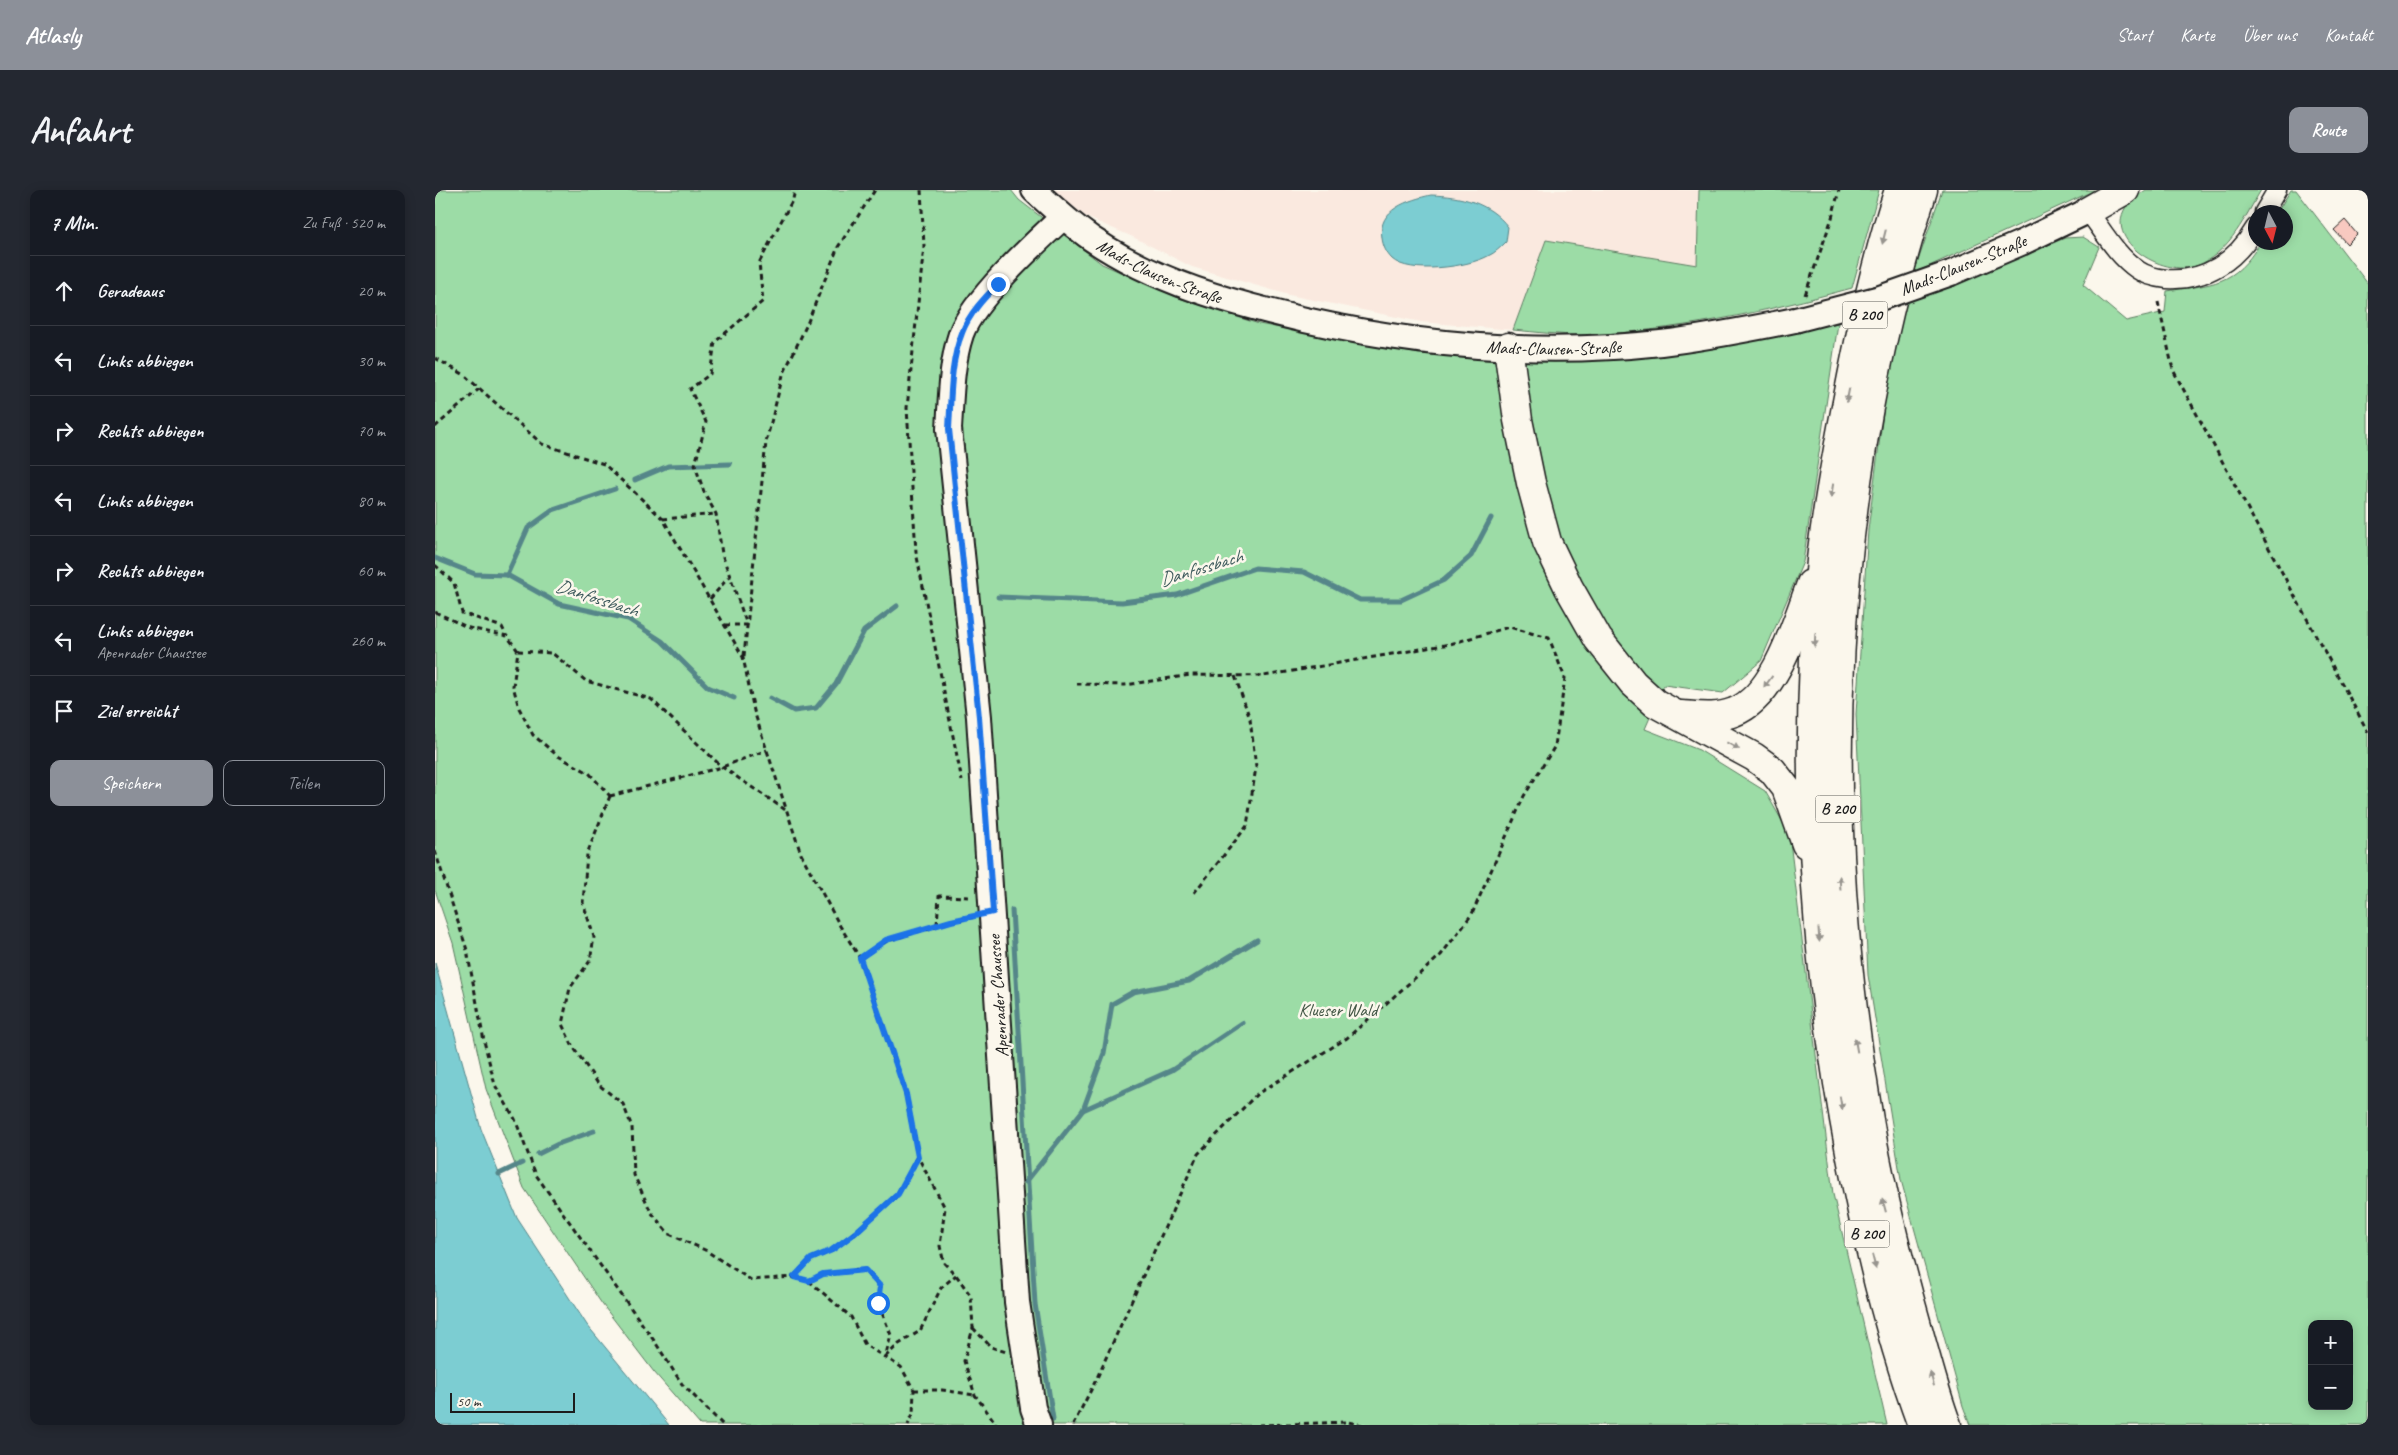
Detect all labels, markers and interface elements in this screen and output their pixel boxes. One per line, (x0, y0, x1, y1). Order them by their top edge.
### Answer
text: Atlasly (25, 20, 81, 50)
text: Start (2117, 24, 2152, 46)
text: Karte (2180, 24, 2215, 46)
text: Über uns (2243, 24, 2297, 46)
text: Kontakt (2325, 24, 2373, 46)
button: Route (2289, 107, 2368, 153)
text: Anfahrt (30, 108, 130, 153)
north arrow (2248, 205, 2293, 250)
text: 7 Min. (50, 210, 98, 236)
text: Zu Fuß · 520 m (302, 213, 385, 233)
one-way arrow (1880, 229, 1888, 244)
street label: Mads-Clausen-Straße (1897, 229, 2031, 300)
street label: Mads-Clausen-Straße (1093, 234, 1225, 309)
route end (987, 273, 1010, 296)
icon: ahead (50, 277, 78, 305)
text: Geradeaus (97, 279, 164, 303)
text: 20 m (358, 281, 385, 301)
road number: B 200 (1843, 302, 1887, 328)
street label: Mads-Clausen-Straße (1486, 335, 1623, 360)
icon: left (50, 347, 78, 375)
text: Links abbiegen (97, 349, 193, 373)
text: 30 m (358, 351, 385, 371)
one-way arrow (1844, 387, 1852, 403)
icon: right (50, 417, 78, 445)
text: Rechts abbiegen (97, 419, 203, 443)
text: 70 m (358, 421, 385, 441)
one-way arrow (1827, 483, 1835, 499)
icon: left (50, 487, 78, 515)
text: Links abbiegen (97, 489, 193, 513)
text: 80 m (358, 491, 385, 511)
water label: Danfossbach (1157, 543, 1247, 592)
icon: right (50, 557, 78, 585)
text: Rechts abbiegen (97, 559, 203, 583)
text: 60 m (358, 561, 385, 581)
water label: Danfossbach (553, 573, 643, 623)
text: Links abbiegen (97, 619, 193, 643)
icon: left (50, 627, 78, 655)
text: 260 m (351, 631, 385, 651)
one-way arrow (1811, 633, 1819, 649)
text: Apenrader Chaussee (97, 643, 206, 663)
one-way arrow (1762, 675, 1773, 688)
icon: arrive (50, 697, 78, 725)
text: Ziel erreicht (97, 699, 177, 723)
one-way arrow (1726, 742, 1740, 750)
button: Speichern (50, 760, 213, 806)
button: Teilen (223, 760, 385, 806)
road number: B 200 (1815, 796, 1861, 822)
one-way arrow (1836, 875, 1844, 891)
one-way arrow (1816, 928, 1824, 944)
street label: Apenrader Chaussee (983, 933, 1013, 1058)
park label: Klueser Wald (1299, 999, 1380, 1021)
one-way arrow (1852, 1037, 1860, 1053)
one-way arrow (1837, 1096, 1845, 1112)
one-way arrow (1880, 1198, 1888, 1213)
road number: B 200 (1845, 1220, 1889, 1248)
one-way arrow (1870, 1255, 1878, 1270)
route start (867, 1292, 890, 1315)
map controls (2308, 1320, 2353, 1410)
button: + (2308, 1320, 2353, 1365)
button: − (2308, 1365, 2353, 1410)
one-way arrow (1927, 1371, 1935, 1386)
scale bar (450, 1390, 575, 1413)
text: 50 m (457, 1393, 481, 1410)

